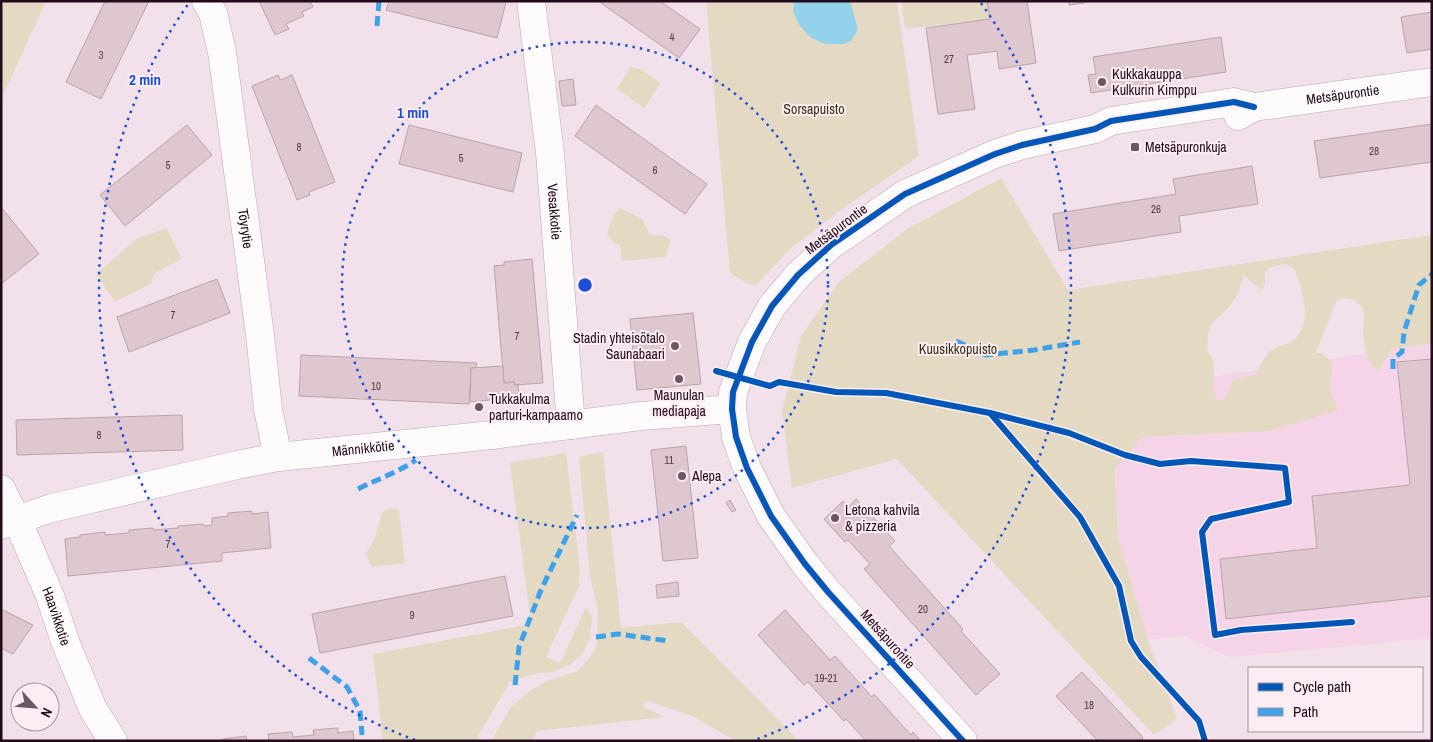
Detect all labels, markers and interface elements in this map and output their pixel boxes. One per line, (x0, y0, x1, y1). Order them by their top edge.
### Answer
house number: 4 (669, 30, 675, 44)
house number: 3 (98, 48, 104, 62)
house number: 27 (944, 52, 954, 66)
place label: Kukkakauppa Kulkurin Kimppu (1112, 65, 1197, 99)
text: 2 min (129, 69, 161, 90)
marker: Kukkakauppa Kulkurin Kimppu (1096, 76, 1108, 88)
street label: Metsäpurontie (1305, 81, 1380, 109)
park label: Sorsapuisto (783, 100, 845, 118)
text: 1 min (397, 102, 429, 123)
place label: Metsäpuronkuja (1145, 138, 1227, 156)
house number: 8 (296, 140, 302, 154)
marker: Metsäpuronkuja (1129, 141, 1141, 153)
house number: 28 (1369, 144, 1379, 158)
house number: 5 (458, 151, 464, 165)
house number: 5 (165, 158, 171, 172)
house number: 6 (652, 163, 658, 177)
street label: Vesakkotie (543, 183, 566, 240)
street label: Metsäpurontie (801, 200, 871, 258)
house number: 26 (1151, 202, 1161, 216)
street label: Töyrytie (234, 207, 257, 250)
centre of rings (576, 276, 594, 294)
house number: 7 (170, 308, 176, 322)
house number: 7 (514, 329, 520, 343)
place label: Stadin yhteisötalo Saunabaari (573, 329, 665, 363)
marker: Stadin yhteisötalo Saunabaari (669, 340, 681, 352)
park label: Kuusikkopuisto (919, 340, 997, 358)
marker: Maunulan mediapaja (673, 373, 685, 385)
house number: 10 (371, 379, 381, 393)
place label: Maunulan mediapaja (652, 386, 706, 420)
place label: Tukkakulma parturi-kampaamo (489, 390, 583, 424)
marker: Tukkakulma parturi-kampaamo (473, 401, 485, 413)
house number: 8 (96, 428, 102, 442)
street label: Männikkötie (331, 436, 395, 460)
house number: 11 (664, 453, 674, 467)
place label: Alepa (691, 467, 722, 485)
marker: Alepa (676, 470, 688, 482)
place label: Letona kahvila & pizzeria (845, 501, 920, 535)
marker: Letona kahvila & pizzeria (829, 512, 841, 524)
house number: 7 (165, 537, 171, 551)
street label: Haavikkotie (38, 584, 75, 648)
house number: 20 (918, 602, 928, 616)
street label: Metsäpurontie (857, 606, 919, 672)
house number: 9 (409, 608, 415, 622)
legend (1248, 667, 1423, 732)
house number: 19-21 (814, 671, 838, 685)
text: Cycle path (1293, 676, 1351, 697)
north arrow (10, 682, 60, 732)
house number: 18 (1084, 698, 1094, 712)
text: Path (1293, 701, 1318, 722)
text: N (37, 705, 57, 720)

